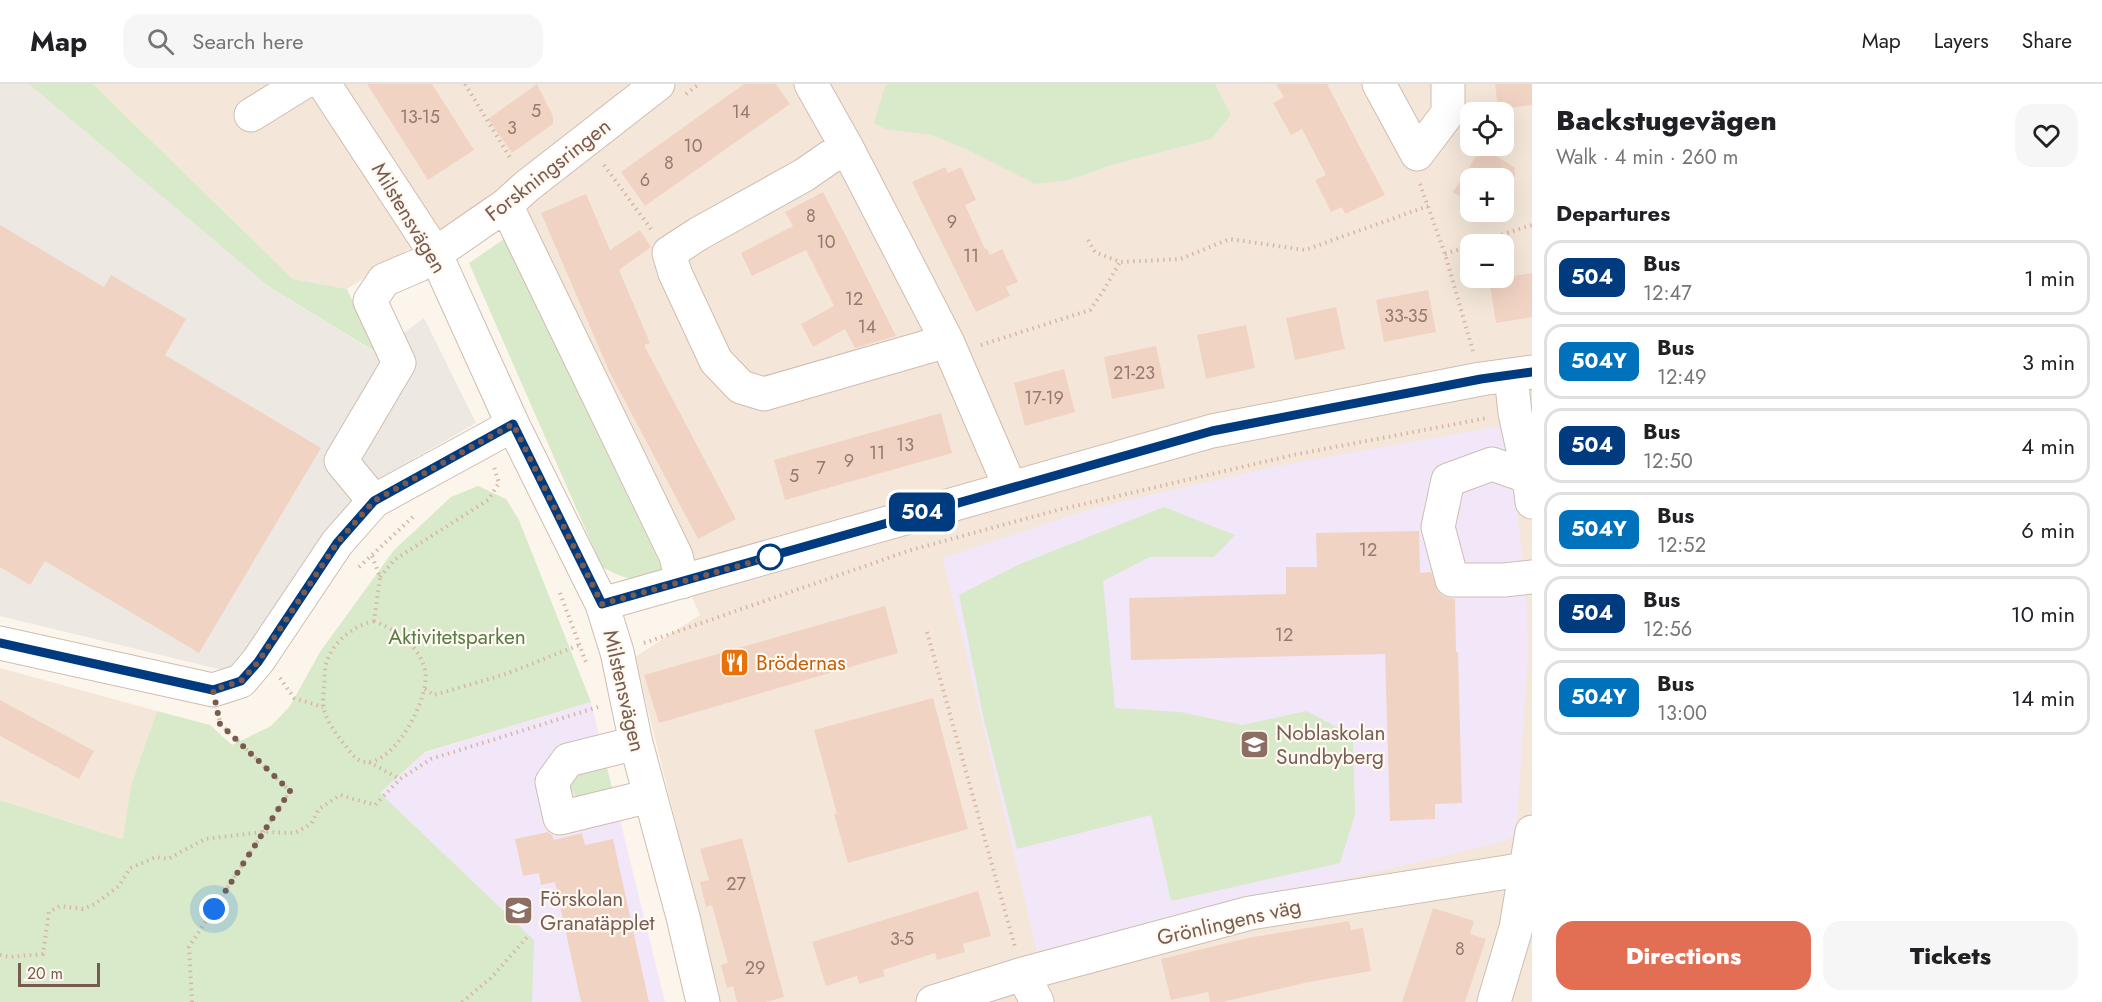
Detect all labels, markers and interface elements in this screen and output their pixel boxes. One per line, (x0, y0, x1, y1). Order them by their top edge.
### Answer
search box (123, 14, 543, 68)
text: Map (30, 21, 87, 62)
icon: search (144, 25, 177, 58)
text: Search here (192, 25, 304, 57)
text: Map (1862, 26, 1901, 56)
text: Layers (1934, 26, 1989, 56)
text: Share (2022, 26, 2072, 56)
house number: 5 (531, 98, 541, 124)
house number: 14 (732, 99, 750, 125)
text: Backstugevägen (1556, 100, 1777, 141)
map controls (1460, 102, 1514, 288)
button: locate (1460, 102, 1514, 156)
house number: 13-15 (400, 104, 440, 130)
button: heart (2015, 104, 2078, 167)
street label: Forskningsringen (479, 111, 617, 229)
house number: 3 (507, 115, 517, 141)
house number: 10 (684, 133, 703, 159)
text: Walk · 4 min · 260 m (1556, 143, 1738, 172)
house number: 8 (664, 150, 674, 176)
street label: Milstensvägen (364, 157, 454, 279)
house number: 6 (640, 167, 650, 193)
button: + (1460, 168, 1514, 222)
text: Departures (1556, 197, 1670, 229)
house number: 8 (806, 203, 816, 229)
house number: 9 (947, 209, 957, 235)
house number: 10 (817, 229, 836, 255)
button: − (1460, 234, 1514, 288)
house number: 11 (963, 243, 979, 269)
text: Bus (1643, 247, 1680, 279)
text: 504 (1571, 262, 1613, 292)
text: 1 min (2024, 262, 2075, 294)
text: 12:47 (1643, 279, 1692, 308)
house number: 12 (845, 286, 863, 312)
house number: 33-35 (1384, 303, 1428, 329)
house number: 14 (858, 314, 876, 340)
text: Bus (1657, 331, 1694, 363)
text: 504Y (1571, 346, 1627, 376)
text: 3 min (2022, 346, 2075, 378)
house number: 21-23 (1113, 360, 1155, 386)
text: 12:49 (1657, 363, 1707, 392)
house number: 17-19 (1024, 385, 1064, 411)
text: Bus (1643, 415, 1680, 447)
text: 504 (1571, 430, 1613, 460)
text: 4 min (2021, 430, 2075, 462)
house number: 13 (896, 432, 914, 458)
house number: 11 (869, 440, 885, 466)
text: 12:50 (1643, 447, 1693, 476)
house number: 9 (844, 448, 854, 474)
house number: 7 (816, 455, 826, 481)
house number: 5 (789, 463, 799, 489)
line badge: 504 (888, 492, 956, 532)
text: 504 (901, 497, 943, 527)
text: Bus (1657, 499, 1694, 531)
text: 504Y (1571, 514, 1627, 544)
text: 6 min (2021, 514, 2075, 546)
text: 12:52 (1657, 531, 1706, 560)
house number: 12 (1359, 537, 1377, 563)
unlabelled marker (757, 544, 783, 570)
text: Bus (1643, 583, 1680, 615)
text: 504 (1571, 598, 1613, 628)
text: 10 min (2011, 598, 2075, 630)
text: 12:56 (1643, 615, 1692, 644)
park label: Aktivitetsparken (388, 622, 526, 652)
house number: 12 (1275, 622, 1293, 648)
street label: Milstensvägen (595, 627, 653, 755)
restaurant icon: Brödernas (719, 647, 751, 679)
place label: Brödernas (756, 648, 846, 678)
text: Bus (1657, 667, 1694, 699)
text: 504Y (1571, 682, 1627, 712)
text: 14 min (2011, 682, 2075, 714)
text: 13:00 (1657, 699, 1707, 728)
place label: Noblaskolan Sundbyberg (1276, 718, 1385, 772)
school or university icon: Noblaskolan Sundbyberg (1239, 729, 1271, 761)
house number: 27 (726, 871, 746, 897)
place label: Förskolan Granatäpplet (540, 884, 655, 938)
street label: Grönlingens väg (1154, 891, 1304, 953)
your location (199, 894, 229, 924)
school or university icon: Förskolan Granatäpplet (503, 895, 535, 927)
button: Directions (1556, 921, 1811, 990)
button: Tickets (1823, 921, 2078, 990)
house number: 3-5 (890, 926, 914, 952)
house number: 8 (1455, 936, 1465, 962)
house number: 29 (745, 955, 765, 981)
scale bar (18, 960, 100, 988)
text: 20 m (27, 962, 63, 985)

